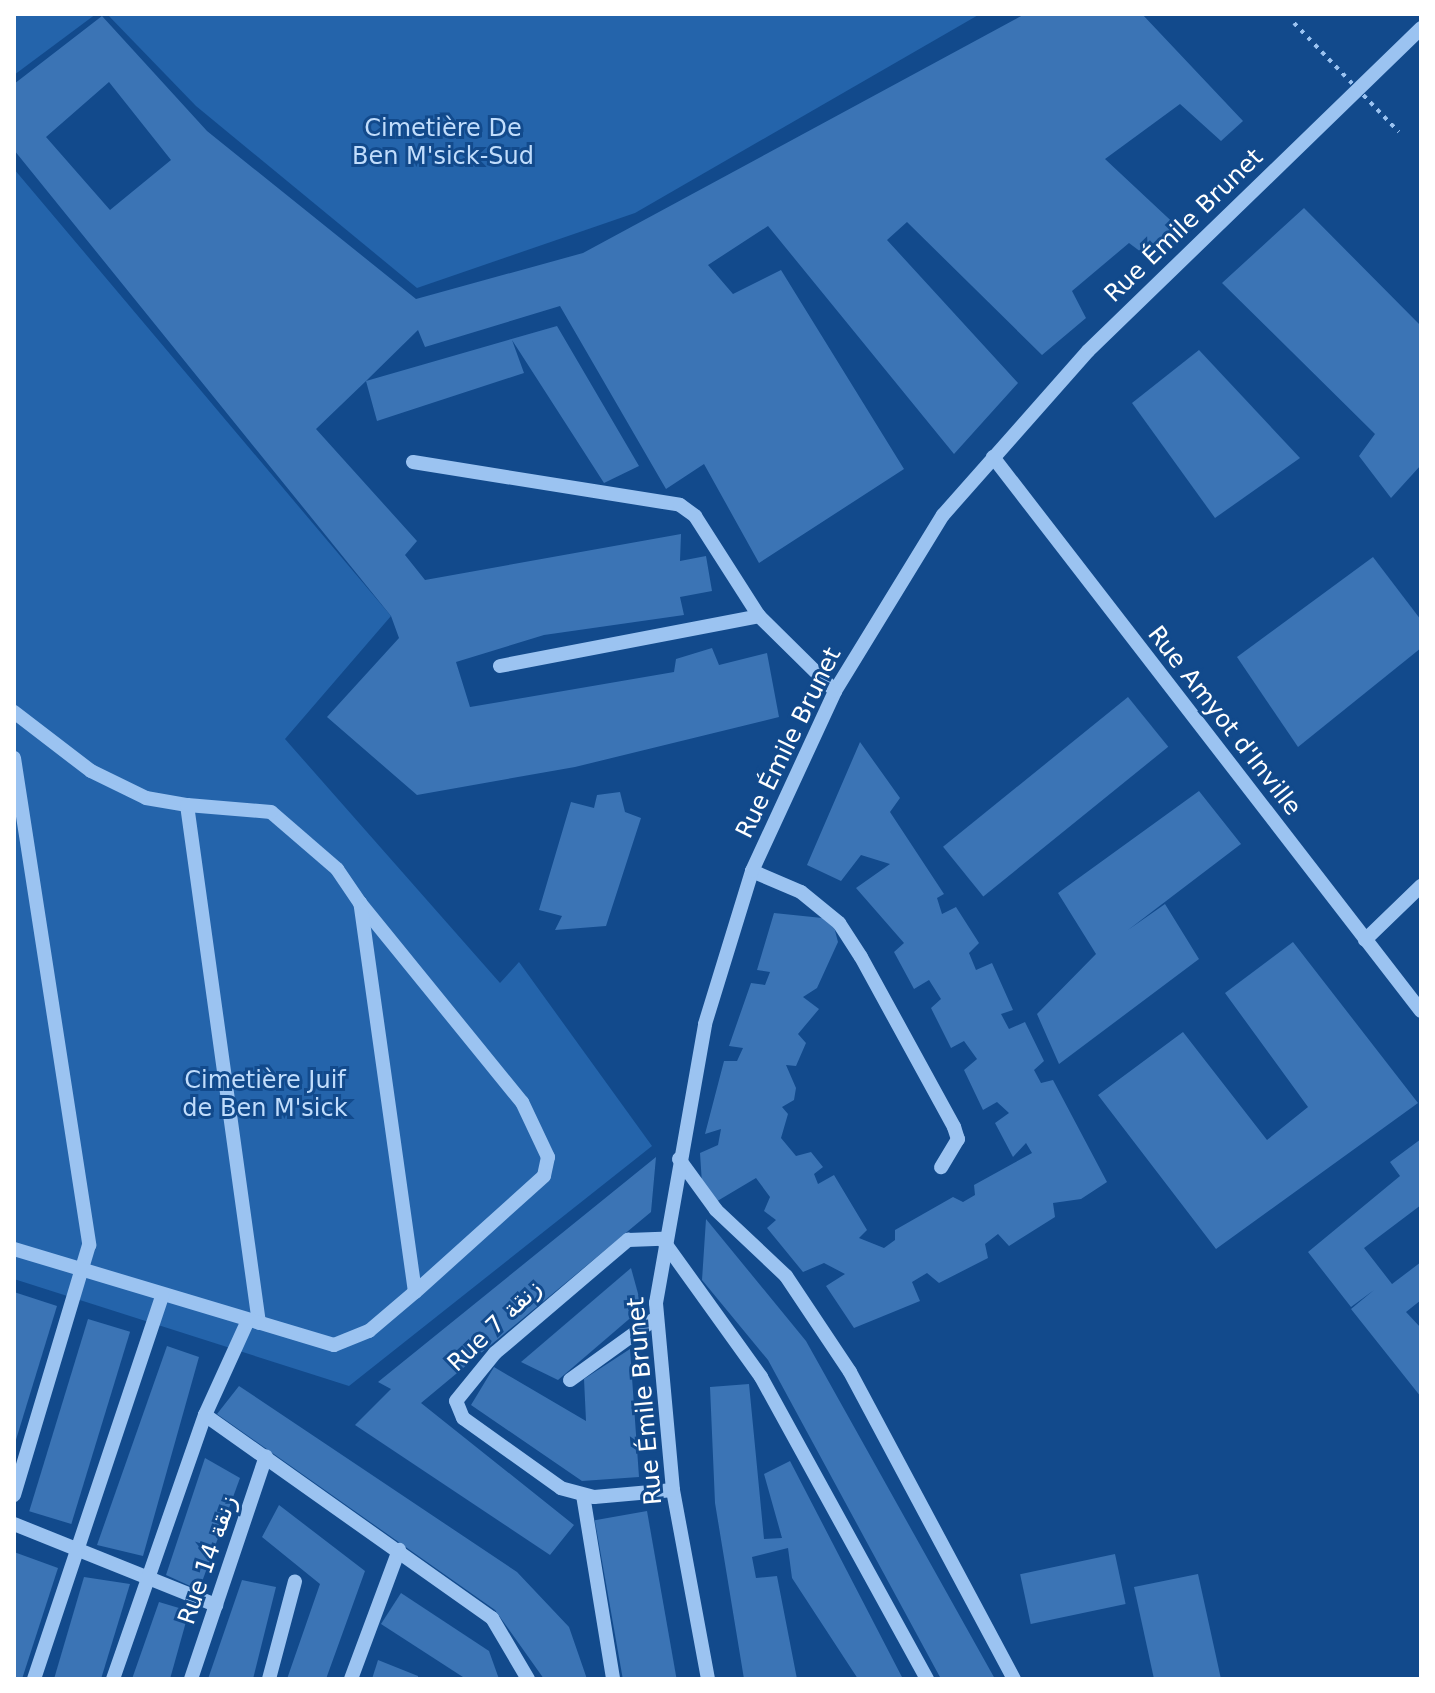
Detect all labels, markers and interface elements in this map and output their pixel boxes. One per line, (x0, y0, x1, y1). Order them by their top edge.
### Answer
park label: Cimetière De Ben M'sick-Sud (352, 115, 534, 171)
street label: Rue Émile Brunet (1099, 143, 1269, 309)
street label: Rue Amyot d'Inville (1141, 621, 1307, 821)
street label: Rue Émile Brunet (730, 643, 848, 843)
park label: Cimetière Juif de Ben M'sick (182, 1067, 348, 1123)
street label: Rue 7 زنقة (442, 1274, 548, 1378)
street label: Rue Émile Brunet (622, 1296, 668, 1506)
street label: Rue 14 زنقة (172, 1492, 244, 1628)

